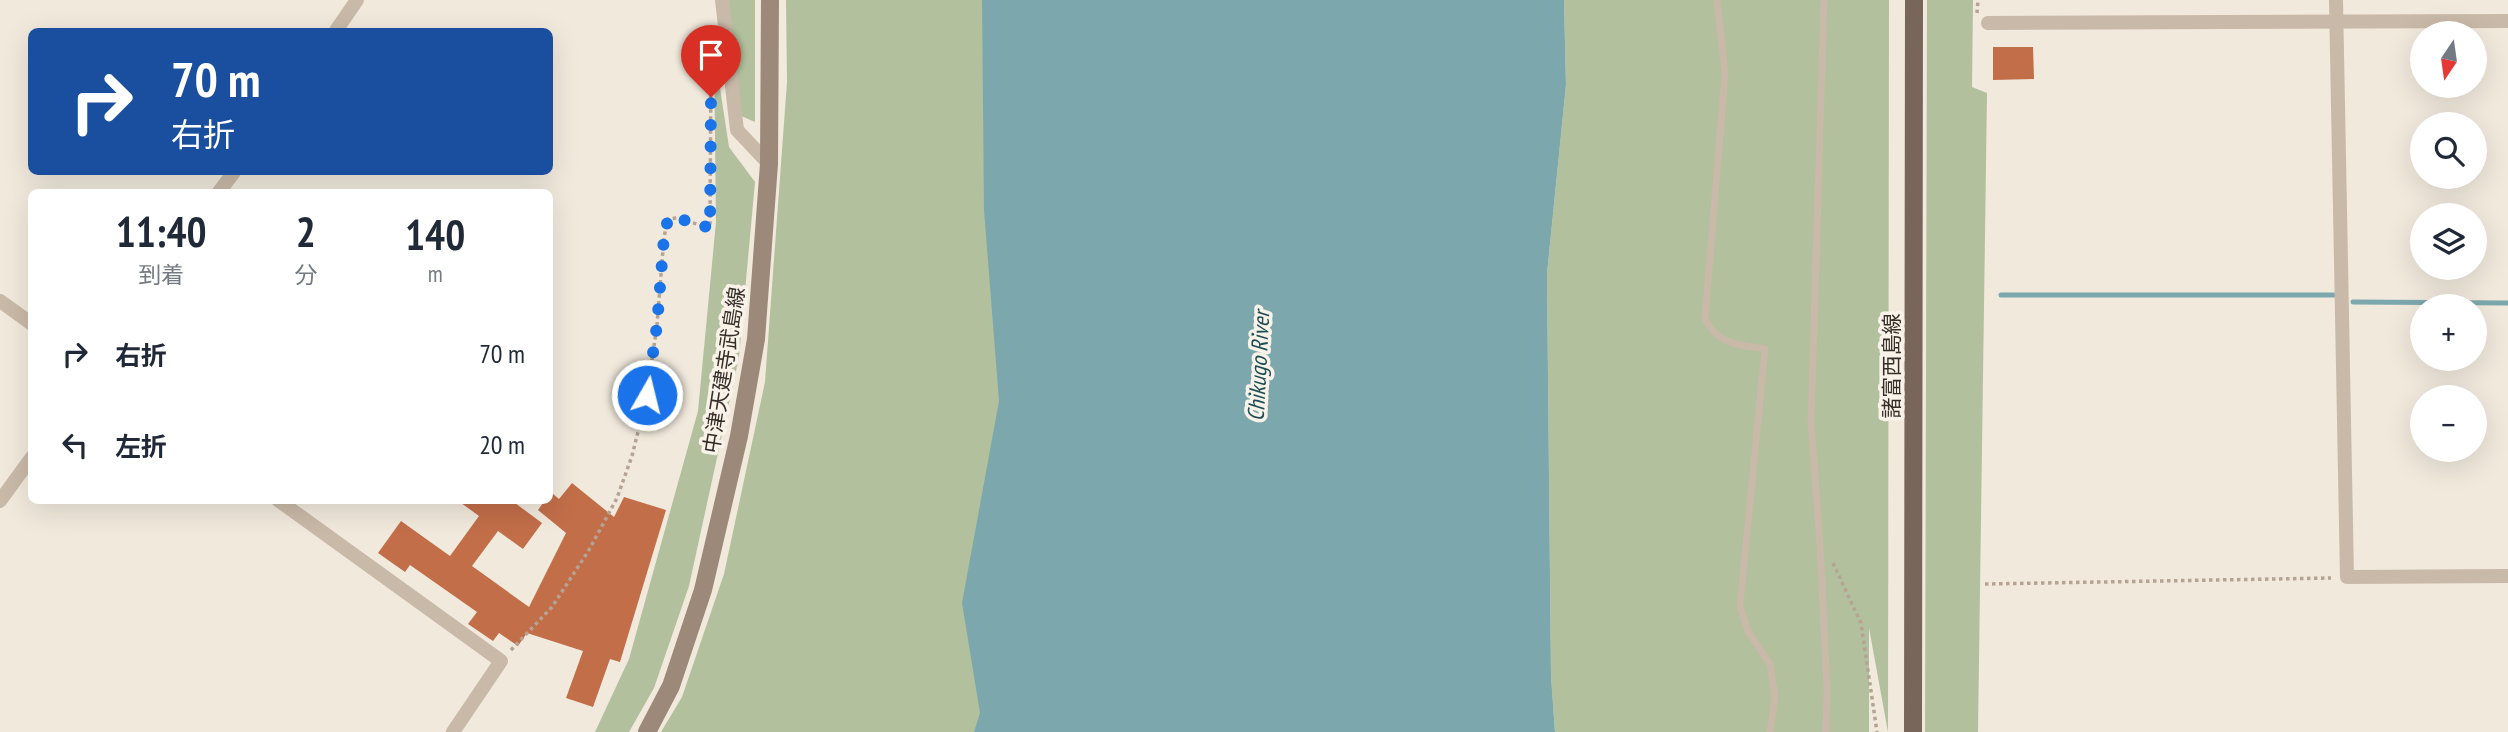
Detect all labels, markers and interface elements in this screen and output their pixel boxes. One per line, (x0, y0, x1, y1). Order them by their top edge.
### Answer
north arrow (2410, 21, 2487, 98)
map controls (2410, 21, 2487, 462)
pin (681, 25, 741, 97)
icon: arrive (692, 36, 730, 74)
text: 70 m (171, 47, 260, 111)
icon: right (56, 56, 147, 147)
button: search (2410, 112, 2487, 189)
text: 右折 (171, 113, 235, 155)
button: layers (2410, 203, 2487, 280)
text: 11:40 (116, 204, 207, 259)
text: 2 (296, 204, 316, 259)
text: 140 (405, 207, 465, 262)
text: m (428, 259, 443, 288)
text: 到着 (138, 260, 184, 289)
text: 分 (294, 260, 317, 289)
street label: 中津天建寺武島線 (698, 285, 750, 455)
button: + (2410, 294, 2487, 371)
water label: Chikugo River (1241, 307, 1276, 422)
street label: 諸富西島線 (1878, 314, 1905, 419)
icon: right (56, 335, 94, 373)
text: 70 m (479, 337, 525, 370)
text: 右折 (115, 339, 167, 372)
position arrow (610, 358, 684, 432)
button: − (2410, 385, 2487, 462)
icon: left (56, 426, 94, 464)
text: 20 m (479, 428, 525, 461)
text: 左折 (115, 430, 167, 463)

